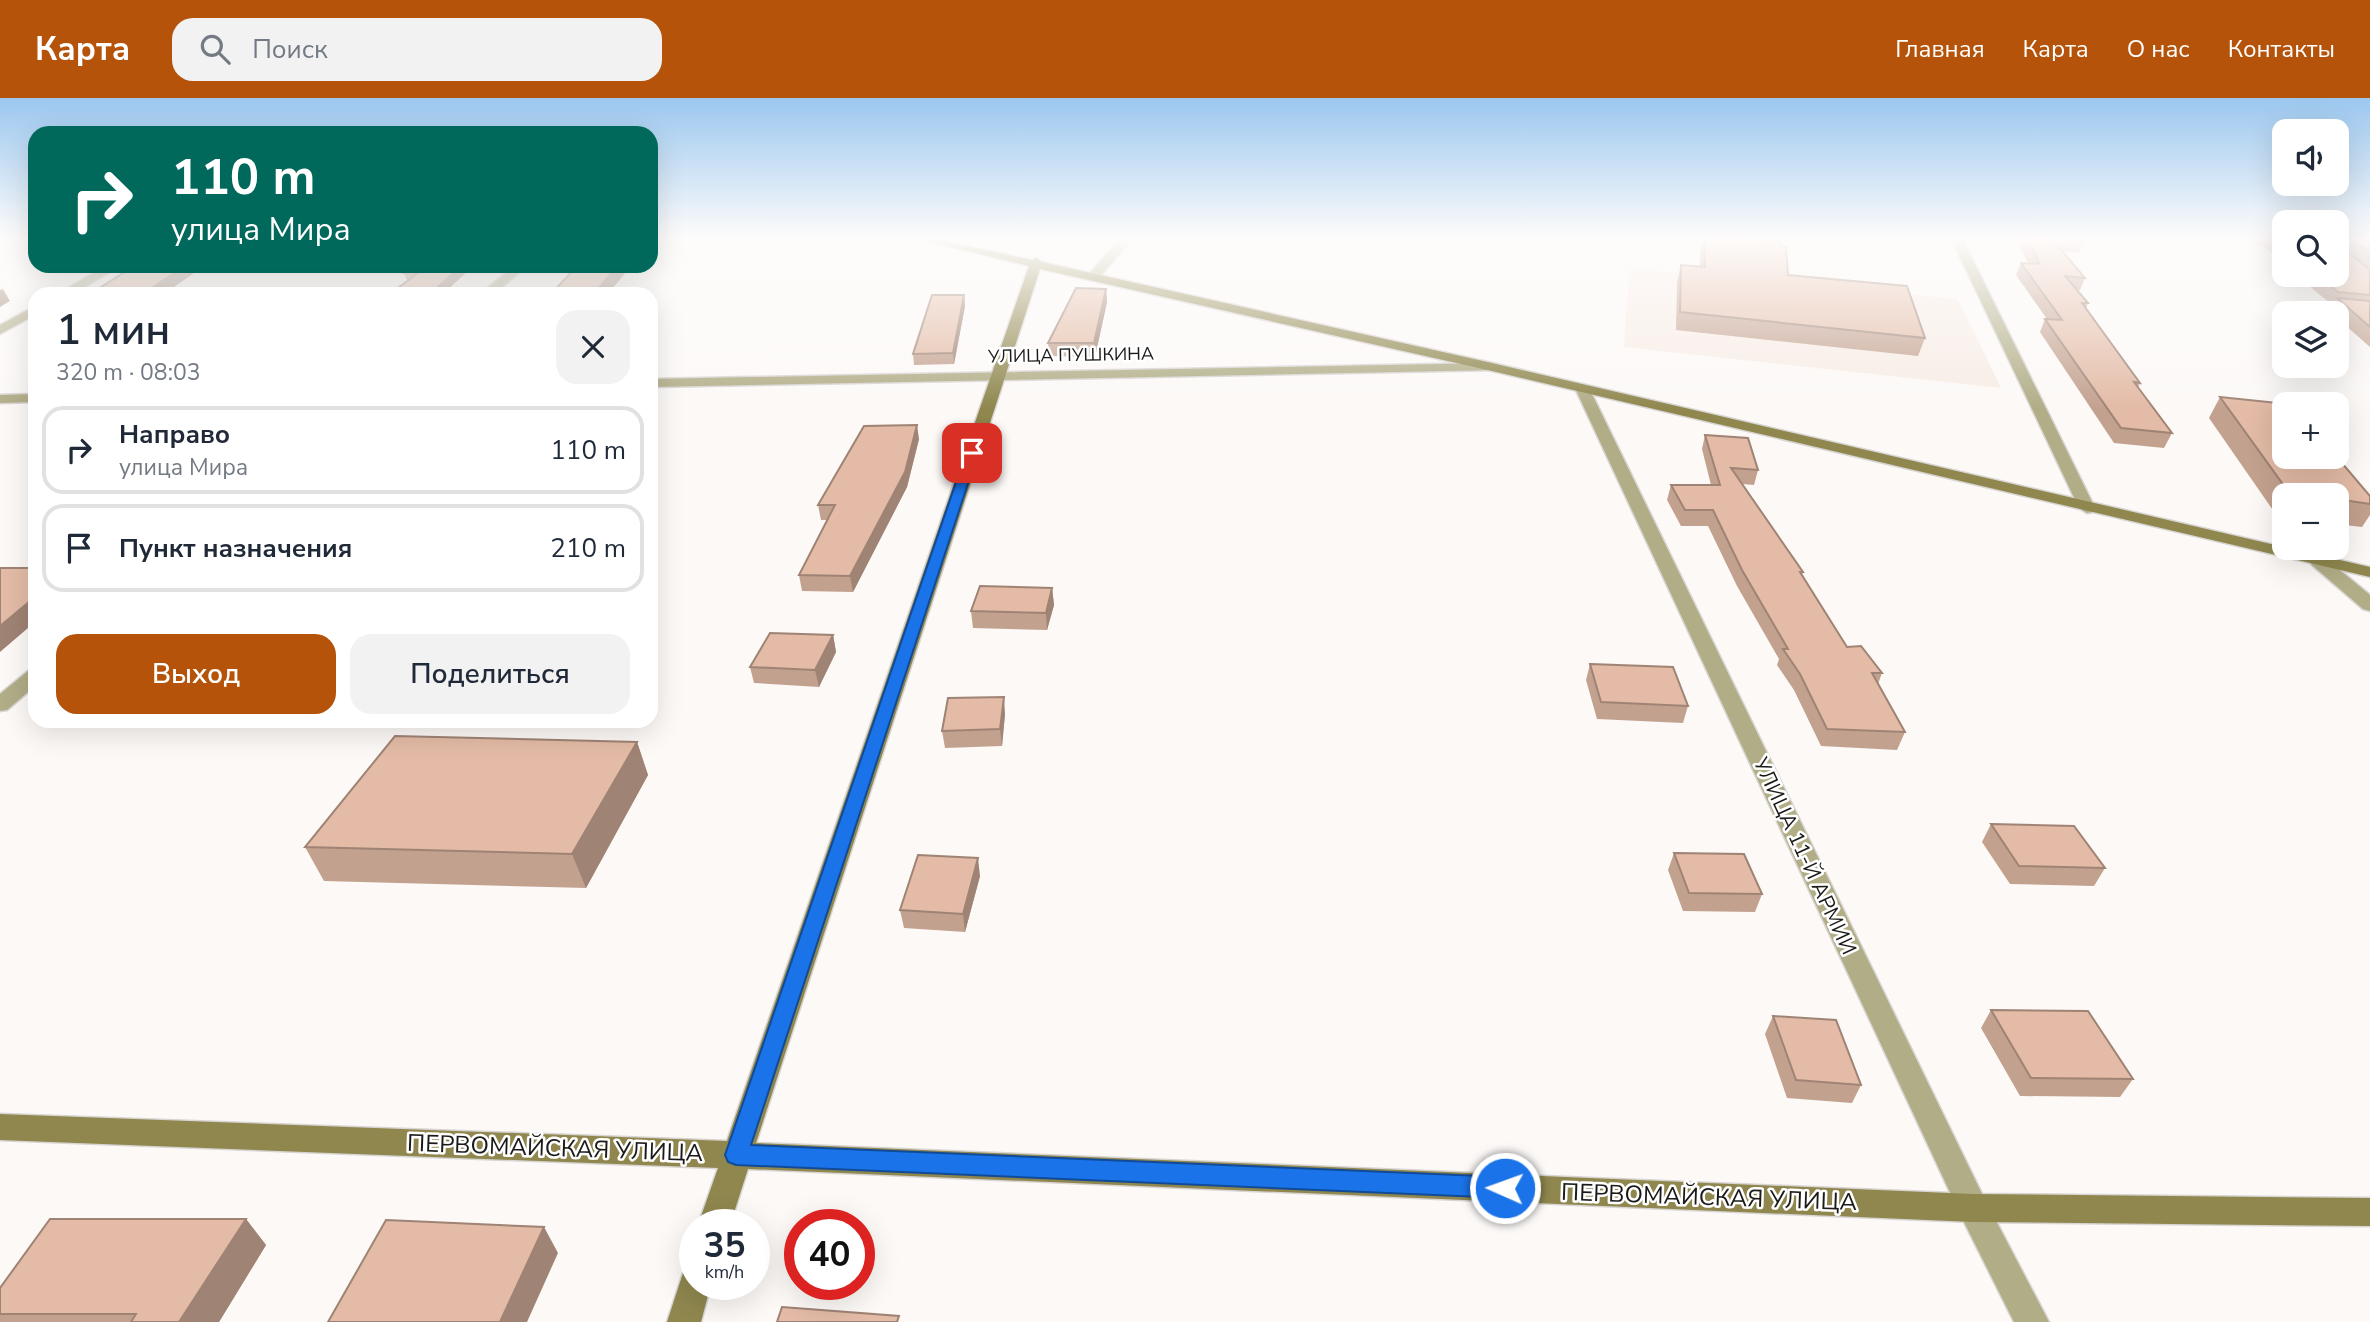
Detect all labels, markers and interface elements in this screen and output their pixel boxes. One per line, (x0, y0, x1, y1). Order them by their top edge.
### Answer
search box (172, 18, 662, 81)
text: Карта (35, 27, 130, 72)
icon: search (196, 30, 234, 68)
text: Поиск (252, 32, 328, 67)
text: Главная (1895, 33, 1985, 65)
text: Карта (2023, 33, 2089, 65)
text: О нас (2127, 33, 2190, 65)
text: Контакты (2228, 33, 2335, 65)
map controls (2272, 119, 2349, 560)
button: sound (2272, 119, 2349, 196)
text: 110 m (171, 144, 315, 211)
icon: right (56, 154, 147, 245)
text: улица Мира (171, 208, 351, 251)
button: search (2272, 210, 2349, 287)
button: layers (2272, 301, 2349, 378)
text: 1 мин (56, 302, 170, 359)
button: close (556, 310, 630, 384)
street label: УЛИЦА ПУШКИНА (987, 342, 1154, 368)
text: 320 m · 08:03 (56, 357, 201, 388)
button: + (2272, 392, 2349, 469)
text: Направо (119, 417, 230, 452)
pin (942, 423, 1002, 483)
icon: right (60, 431, 98, 469)
text: 110 m (550, 433, 626, 468)
icon: arrive (953, 434, 991, 472)
text: улица Мира (119, 452, 248, 483)
button: − (2272, 483, 2349, 560)
icon: arrive (60, 529, 98, 567)
text: Пункт назначения (119, 531, 352, 566)
text: 210 m (550, 531, 626, 566)
button: Выход (56, 634, 336, 714)
button: Поделиться (350, 634, 630, 714)
street label: УЛИЦА 11-Й АРМИИ (1747, 752, 1863, 959)
street label: ПЕРВОМАЙСКАЯ УЛИЦА (407, 1127, 704, 1169)
position arrow (1468, 1151, 1542, 1225)
street label: ПЕРВОМАЙСКАЯ УЛИЦА (1561, 1176, 1858, 1218)
speed limit sign: 40 (784, 1209, 875, 1300)
text: 35 (703, 1222, 746, 1269)
text: km/h (705, 1260, 744, 1284)

